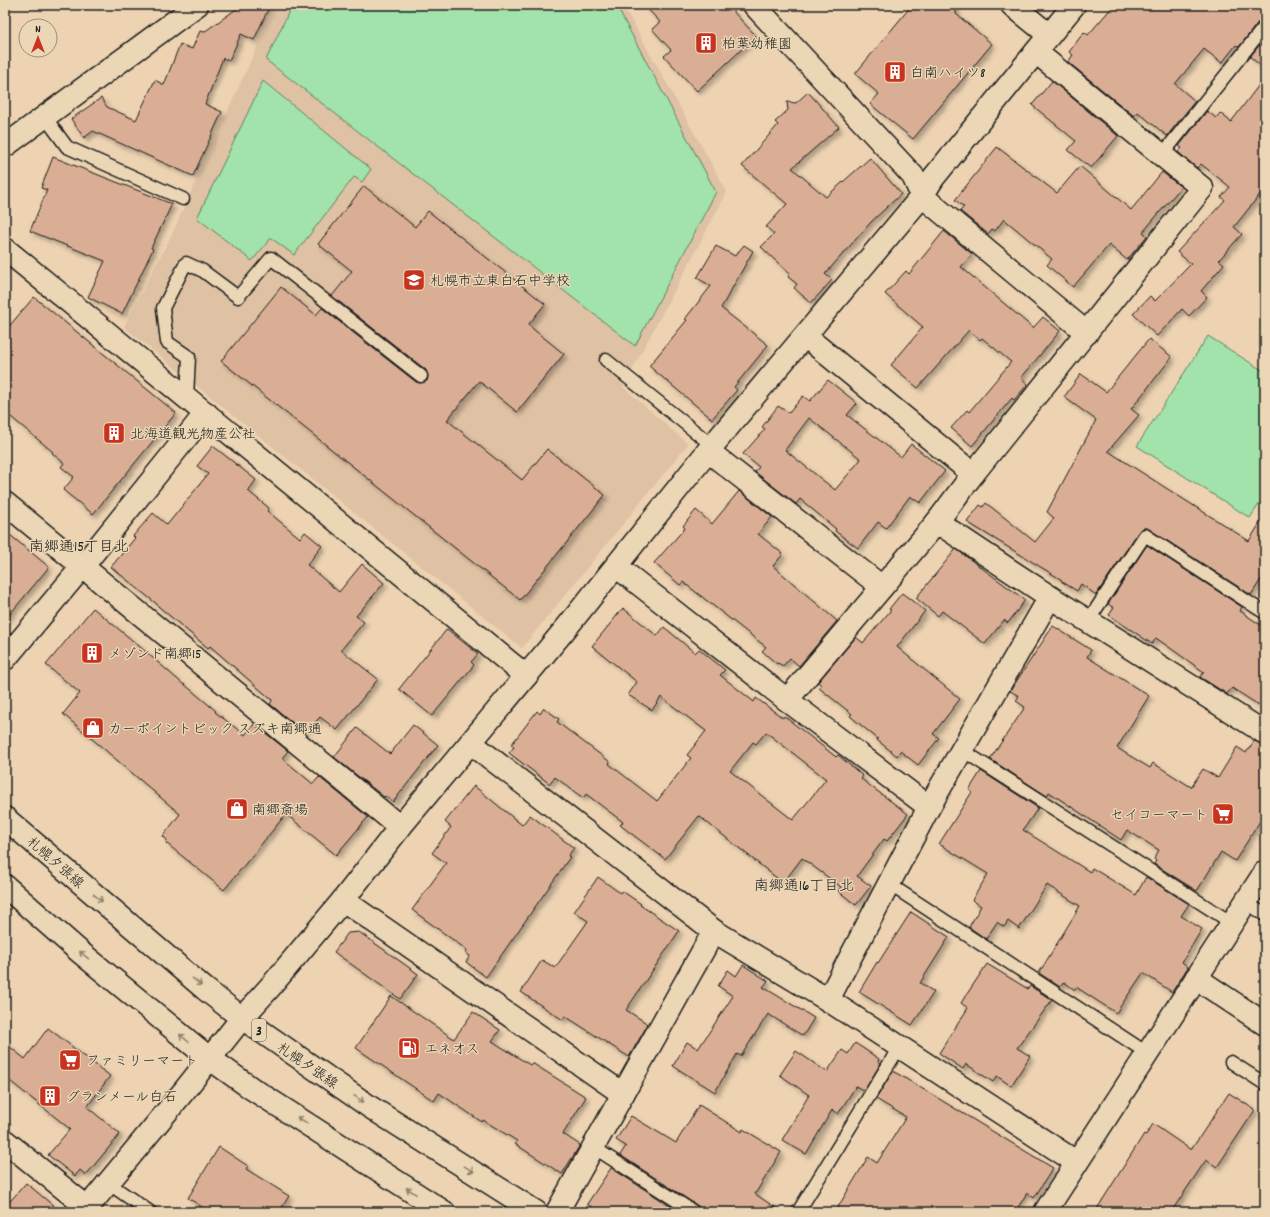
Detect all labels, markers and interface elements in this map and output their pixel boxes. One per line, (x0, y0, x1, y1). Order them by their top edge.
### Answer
north arrow (18, 18, 58, 58)
text: N (35, 22, 41, 38)
building icon: 柏葉幼稚園 (693, 30, 719, 56)
place label: 柏葉幼稚園 (722, 35, 792, 55)
building icon: 白南ハイツ8 (882, 59, 908, 85)
place label: 白南ハイツ8 (910, 64, 986, 84)
school or university icon: 札幌市立東白石中学校 (401, 267, 427, 293)
place label: 札幌市立東白石中学校 (430, 272, 570, 292)
building icon: 北海道観光物産公社 (101, 420, 127, 446)
place label: 北海道観光物産公社 (130, 425, 256, 445)
district label: 南郷通15丁目北 (29, 537, 129, 559)
building icon: メゾンド南郷15 (79, 640, 105, 666)
place label: メゾンド南郷15 (108, 645, 202, 665)
shop icon: カーポイントビック スズキ南郷通 (80, 715, 106, 741)
place label: カーポイントビック スズキ南郷通 (108, 720, 322, 740)
shop icon: 南郷斎場 (224, 796, 250, 822)
place label: 南郷斎場 (252, 801, 308, 821)
supermarket icon: セイコーマート (1210, 801, 1236, 827)
place label: セイコーマート (1110, 806, 1208, 826)
street label: 札幌夕張線 (22, 833, 88, 894)
district label: 南郷通16丁目北 (754, 876, 854, 898)
one-way arrow (93, 894, 103, 903)
one-way arrow (78, 950, 89, 959)
one-way arrow (192, 978, 202, 987)
road number: 3 (252, 1019, 266, 1041)
one-way arrow (178, 1033, 189, 1042)
fuel station icon: エネオス (396, 1035, 422, 1061)
street label: 札幌夕張線 (272, 1039, 341, 1095)
place label: エネオス (424, 1040, 479, 1060)
supermarket icon: ファミリーマート (57, 1047, 83, 1073)
place label: ファミリーマート (86, 1052, 198, 1072)
building icon: グランメール白石 (37, 1083, 63, 1109)
place label: グランメール白石 (66, 1088, 177, 1108)
one-way arrow (353, 1095, 364, 1103)
one-way arrow (297, 1116, 308, 1124)
one-way arrow (463, 1166, 475, 1174)
one-way arrow (406, 1187, 417, 1195)

